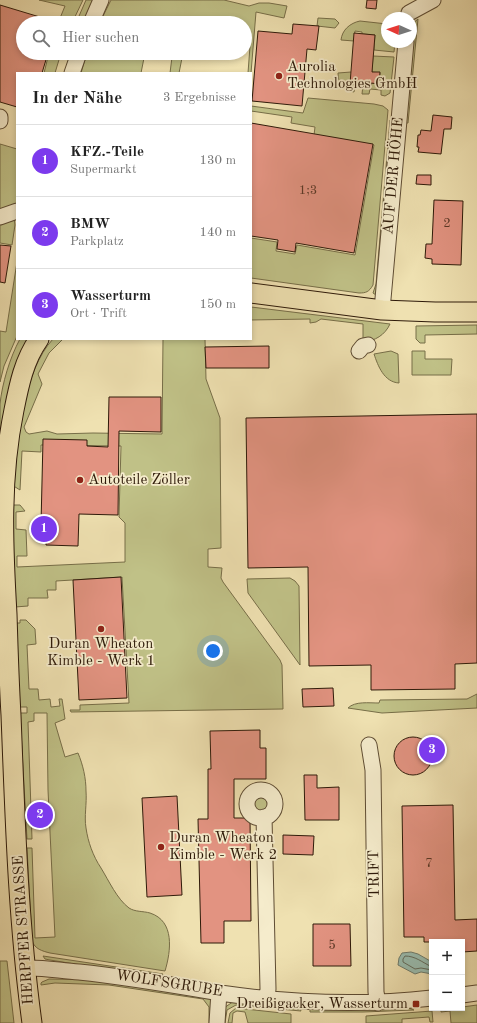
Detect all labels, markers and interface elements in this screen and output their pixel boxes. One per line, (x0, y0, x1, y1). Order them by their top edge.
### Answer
north arrow (381, 12, 417, 48)
search box (16, 16, 252, 60)
icon: search (30, 27, 52, 49)
text: Hier suchen (62, 31, 139, 46)
place label: Aurolia Technologies GmbH (287, 60, 417, 92)
marker: Aurolia Technologies GmbH (274, 71, 284, 81)
text: In der Nähe (32, 90, 122, 107)
text: 3 Ergebnisse (163, 91, 236, 104)
street label: AUF DER HÖHE (378, 116, 407, 235)
text: KFZ.-Teile (70, 145, 144, 160)
text: 1 (41, 154, 49, 167)
text: 130 m (199, 154, 236, 167)
text: Supermarkt (70, 163, 136, 176)
house number: 1;3 (299, 184, 317, 197)
text: BMW (70, 217, 110, 232)
house number: 2 (443, 217, 451, 230)
text: 2 (41, 226, 49, 239)
text: 140 m (199, 226, 236, 239)
text: Parkplatz (70, 235, 124, 248)
text: Wasserturm (70, 289, 151, 304)
text: 3 (41, 298, 49, 311)
text: 150 m (199, 298, 236, 311)
text: Ort · Trift (70, 307, 127, 320)
place label: Autoteile Zöller (88, 473, 190, 488)
marker: Autoteile Zöller (75, 475, 85, 485)
pin: 1 (31, 514, 57, 544)
marker: Duran Wheaton Kimble - Werk 1 (96, 624, 106, 634)
place label: Duran Wheaton Kimble - Werk 1 (47, 637, 155, 669)
your location (203, 641, 223, 661)
pin: 3 (419, 735, 445, 765)
pin: 2 (27, 800, 53, 830)
place label: Duran Wheaton Kimble - Werk 2 (169, 831, 277, 863)
marker: Duran Wheaton Kimble - Werk 2 (156, 842, 166, 852)
street label: TRIFT (367, 850, 383, 898)
street label: HERPFER STRASSE (11, 855, 37, 1005)
house number: 7 (425, 857, 433, 870)
house number: 5 (328, 939, 336, 952)
map controls (429, 939, 465, 1011)
button: + (429, 939, 465, 975)
street label: WOLFSGRUBE (114, 968, 224, 1000)
button: − (429, 975, 465, 1011)
place label: Dreißigacker, Wasserturm (236, 997, 408, 1012)
marker: Dreißigacker, Wasserturm (411, 999, 421, 1009)

